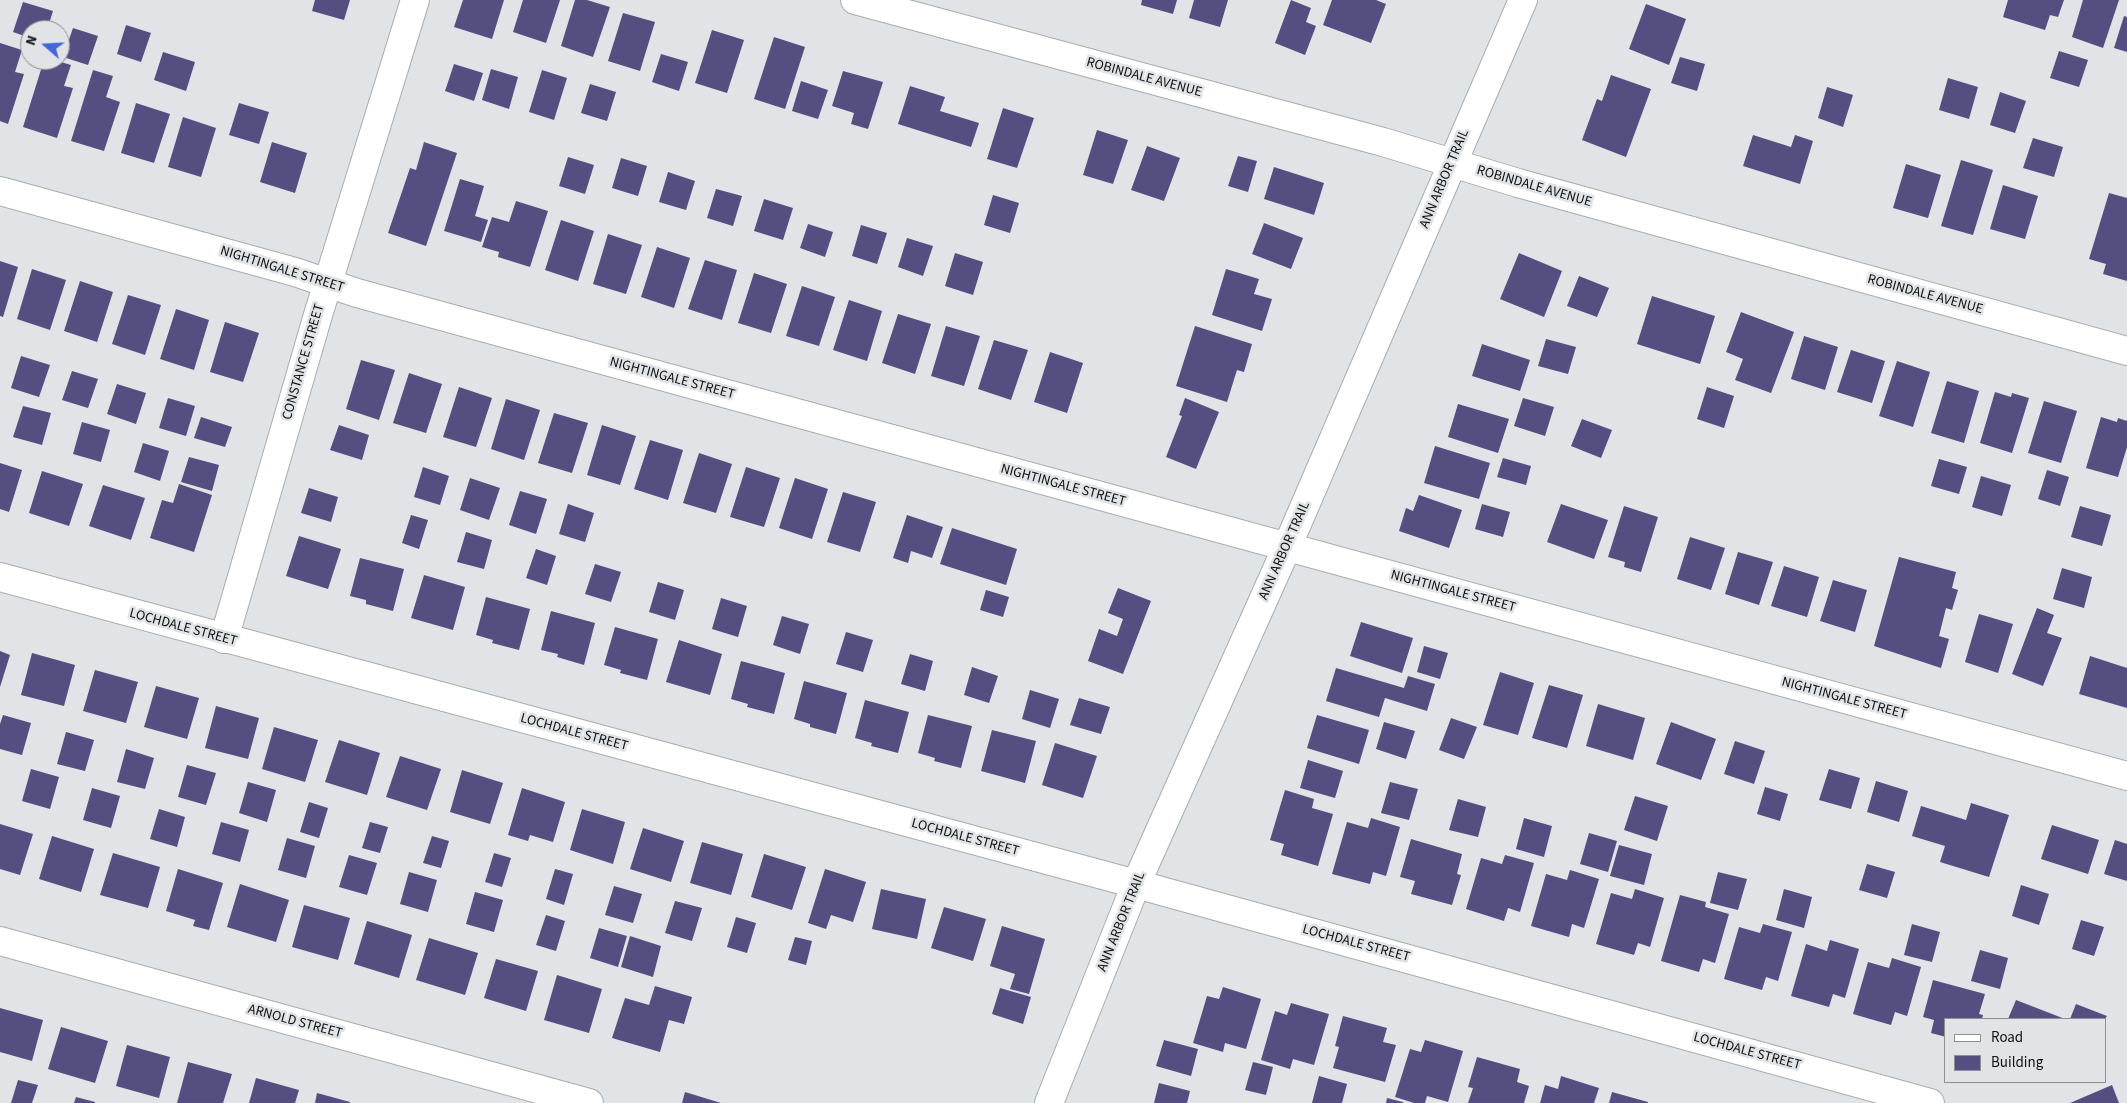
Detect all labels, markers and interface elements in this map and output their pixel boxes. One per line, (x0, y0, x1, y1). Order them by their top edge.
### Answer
north arrow (20, 20, 70, 70)
text: N (21, 33, 43, 48)
street label: ROBINDALE AVENUE (1084, 55, 1204, 101)
street label: ANN ARBOR TRAIL (1417, 127, 1473, 231)
street label: ROBINDALE AVENUE (1475, 163, 1593, 211)
street label: NIGHTINGALE STREET (218, 243, 346, 297)
street label: ROBINDALE AVENUE (1865, 272, 1985, 318)
street label: CONSTANCE STREET (279, 302, 329, 422)
street label: NIGHTINGALE STREET (608, 354, 736, 404)
street label: NIGHTINGALE STREET (999, 461, 1127, 511)
street label: ANN ARBOR TRAIL (1256, 499, 1314, 603)
street label: NIGHTINGALE STREET (1389, 567, 1517, 617)
street label: LOCHDALE STREET (127, 606, 239, 650)
street label: NIGHTINGALE STREET (1780, 674, 1908, 724)
street label: LOCHDALE STREET (518, 711, 630, 755)
street label: LOCHDALE STREET (909, 816, 1021, 860)
street label: ANN ARBOR TRAIL (1094, 870, 1150, 974)
street label: LOCHDALE STREET (1300, 922, 1412, 966)
street label: ARNOLD STREET (246, 1001, 344, 1043)
legend (1944, 1018, 2107, 1083)
text: Road (1991, 1027, 2023, 1048)
street label: LOCHDALE STREET (1691, 1030, 1803, 1074)
text: Building (1991, 1052, 2043, 1073)

